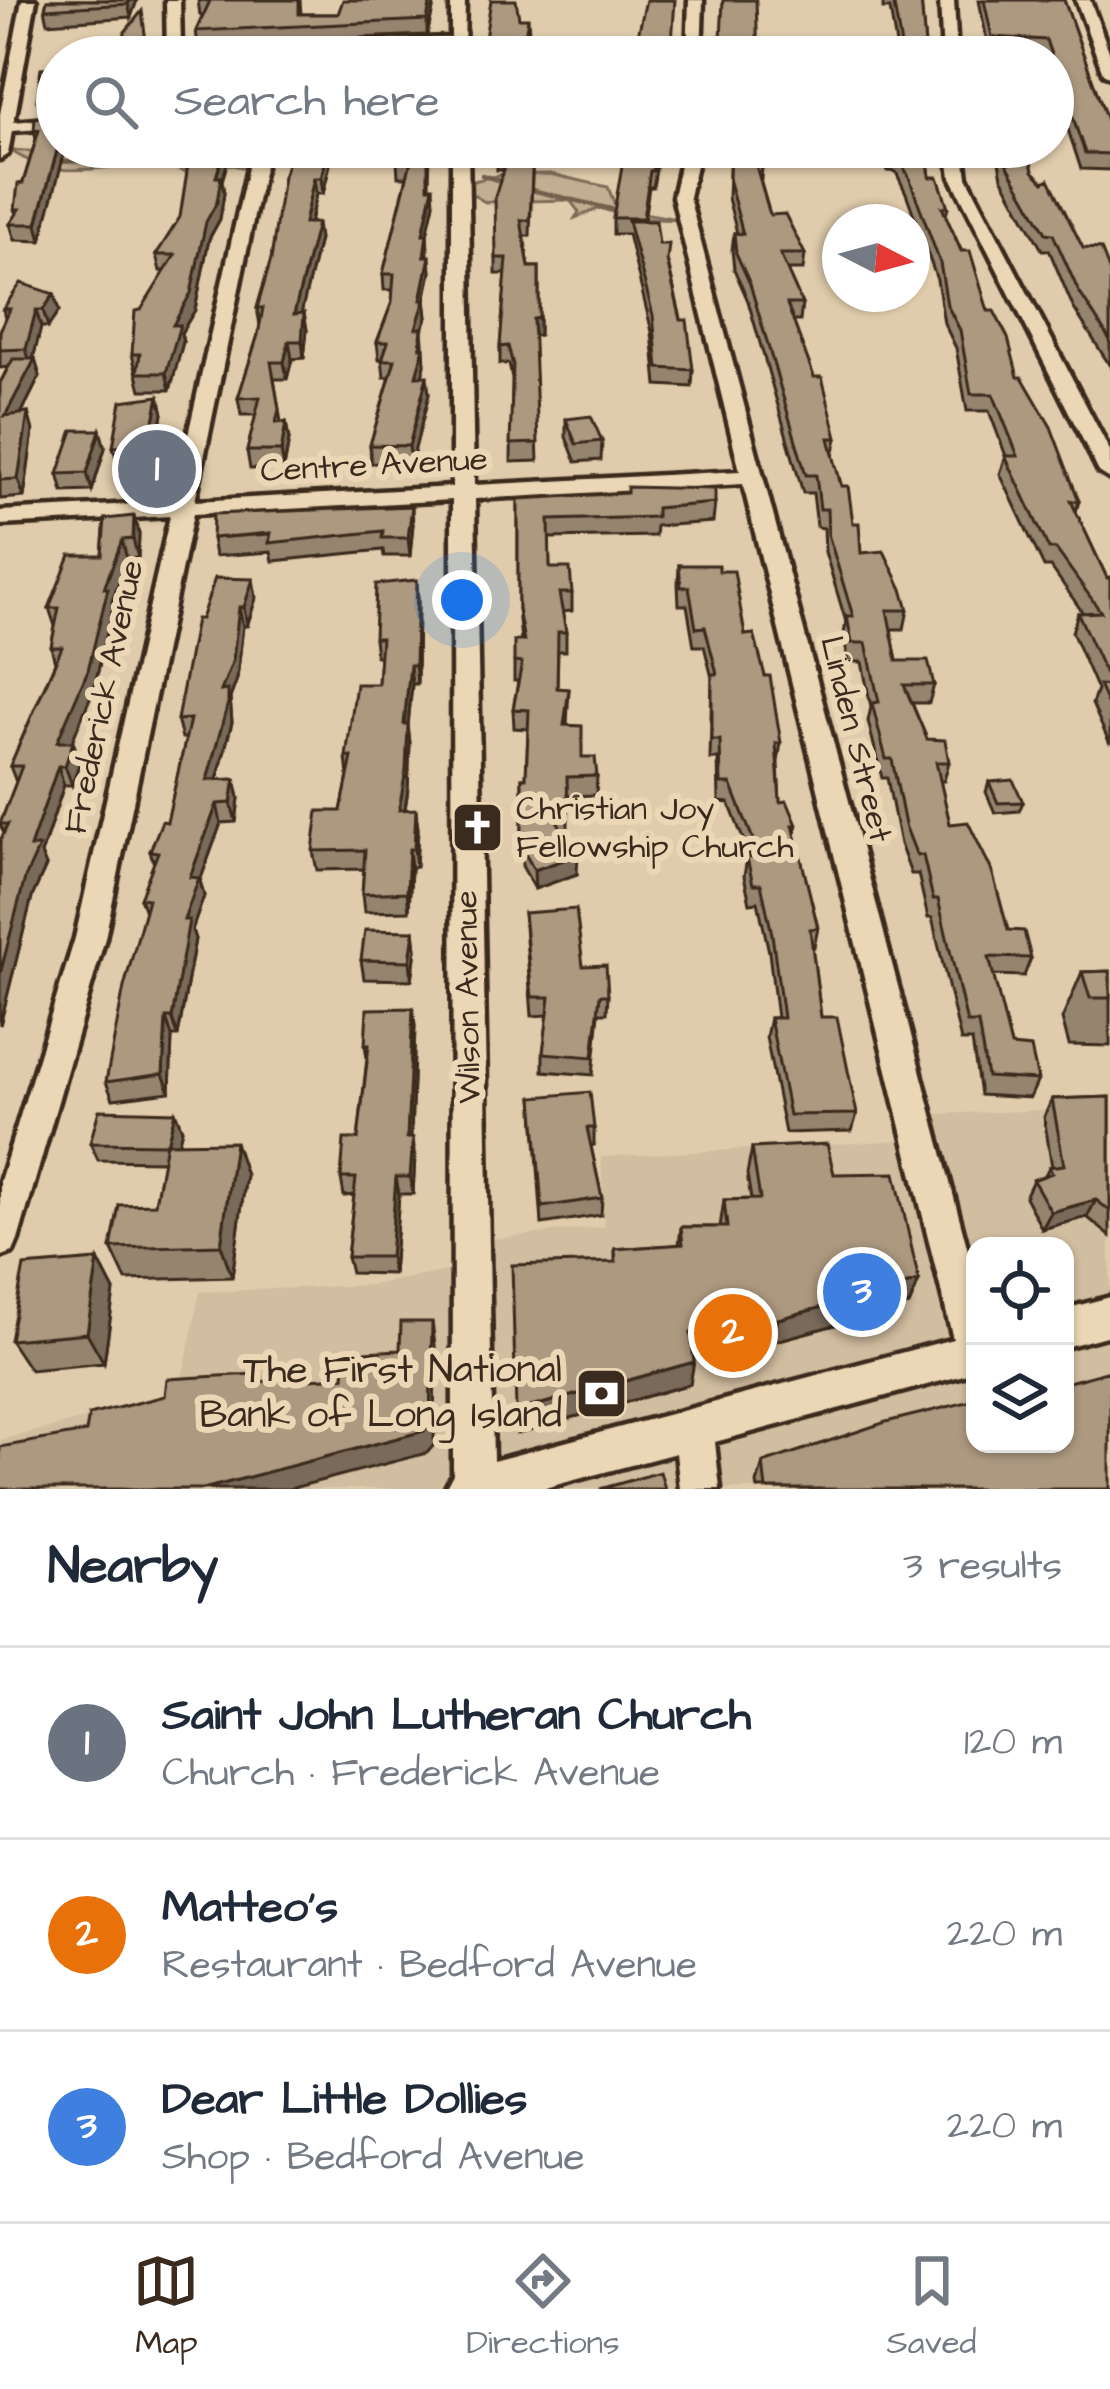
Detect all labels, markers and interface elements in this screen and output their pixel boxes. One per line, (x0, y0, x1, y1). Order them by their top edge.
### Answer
search box (36, 36, 1074, 168)
icon: search (78, 69, 144, 135)
text: Search here (174, 71, 440, 133)
north arrow (822, 204, 930, 312)
pin: 1 (118, 424, 196, 514)
street label: Centre Avenue (259, 436, 489, 494)
street label: Frederick Avenue (53, 556, 155, 838)
your location (432, 570, 492, 630)
street label: Linden Street (808, 631, 904, 847)
place label: Christian Joy Fellowship Church (516, 786, 794, 870)
church icon: Christian Joy Fellowship Church (449, 800, 505, 856)
street label: Wilson Avenue (443, 890, 493, 1104)
map controls (966, 1237, 1074, 1453)
button: locate (966, 1237, 1074, 1345)
pin: 3 (823, 1247, 901, 1337)
pin: 2 (694, 1288, 772, 1378)
place label: The First National Bank of Long Island (200, 1344, 562, 1443)
button: layers (966, 1345, 1074, 1453)
bank icon: The First National Bank of Long Island (573, 1365, 629, 1421)
text: Nearby (48, 1532, 218, 1603)
text: 3 results (903, 1540, 1062, 1594)
text: Saint John Lutheran Church (162, 1685, 751, 1747)
text: 1 (85, 1716, 90, 1770)
text: 120 m (964, 1716, 1062, 1770)
text: Church · Frederick Avenue (162, 1747, 660, 1801)
text: Matteo's (162, 1877, 338, 1939)
text: 2 (76, 1908, 98, 1962)
text: 220 m (947, 1908, 1062, 1962)
text: Restaurant · Bedford Avenue (162, 1939, 697, 1993)
text: Dear Little Dollies (162, 2069, 527, 2131)
text: 3 (77, 2100, 97, 2154)
text: 220 m (947, 2100, 1062, 2154)
text: Shop · Bedford Avenue (162, 2131, 585, 2185)
tab: Map (133, 2248, 199, 2366)
tab: Directions (466, 2248, 620, 2366)
tab: Saved (887, 2248, 977, 2366)

